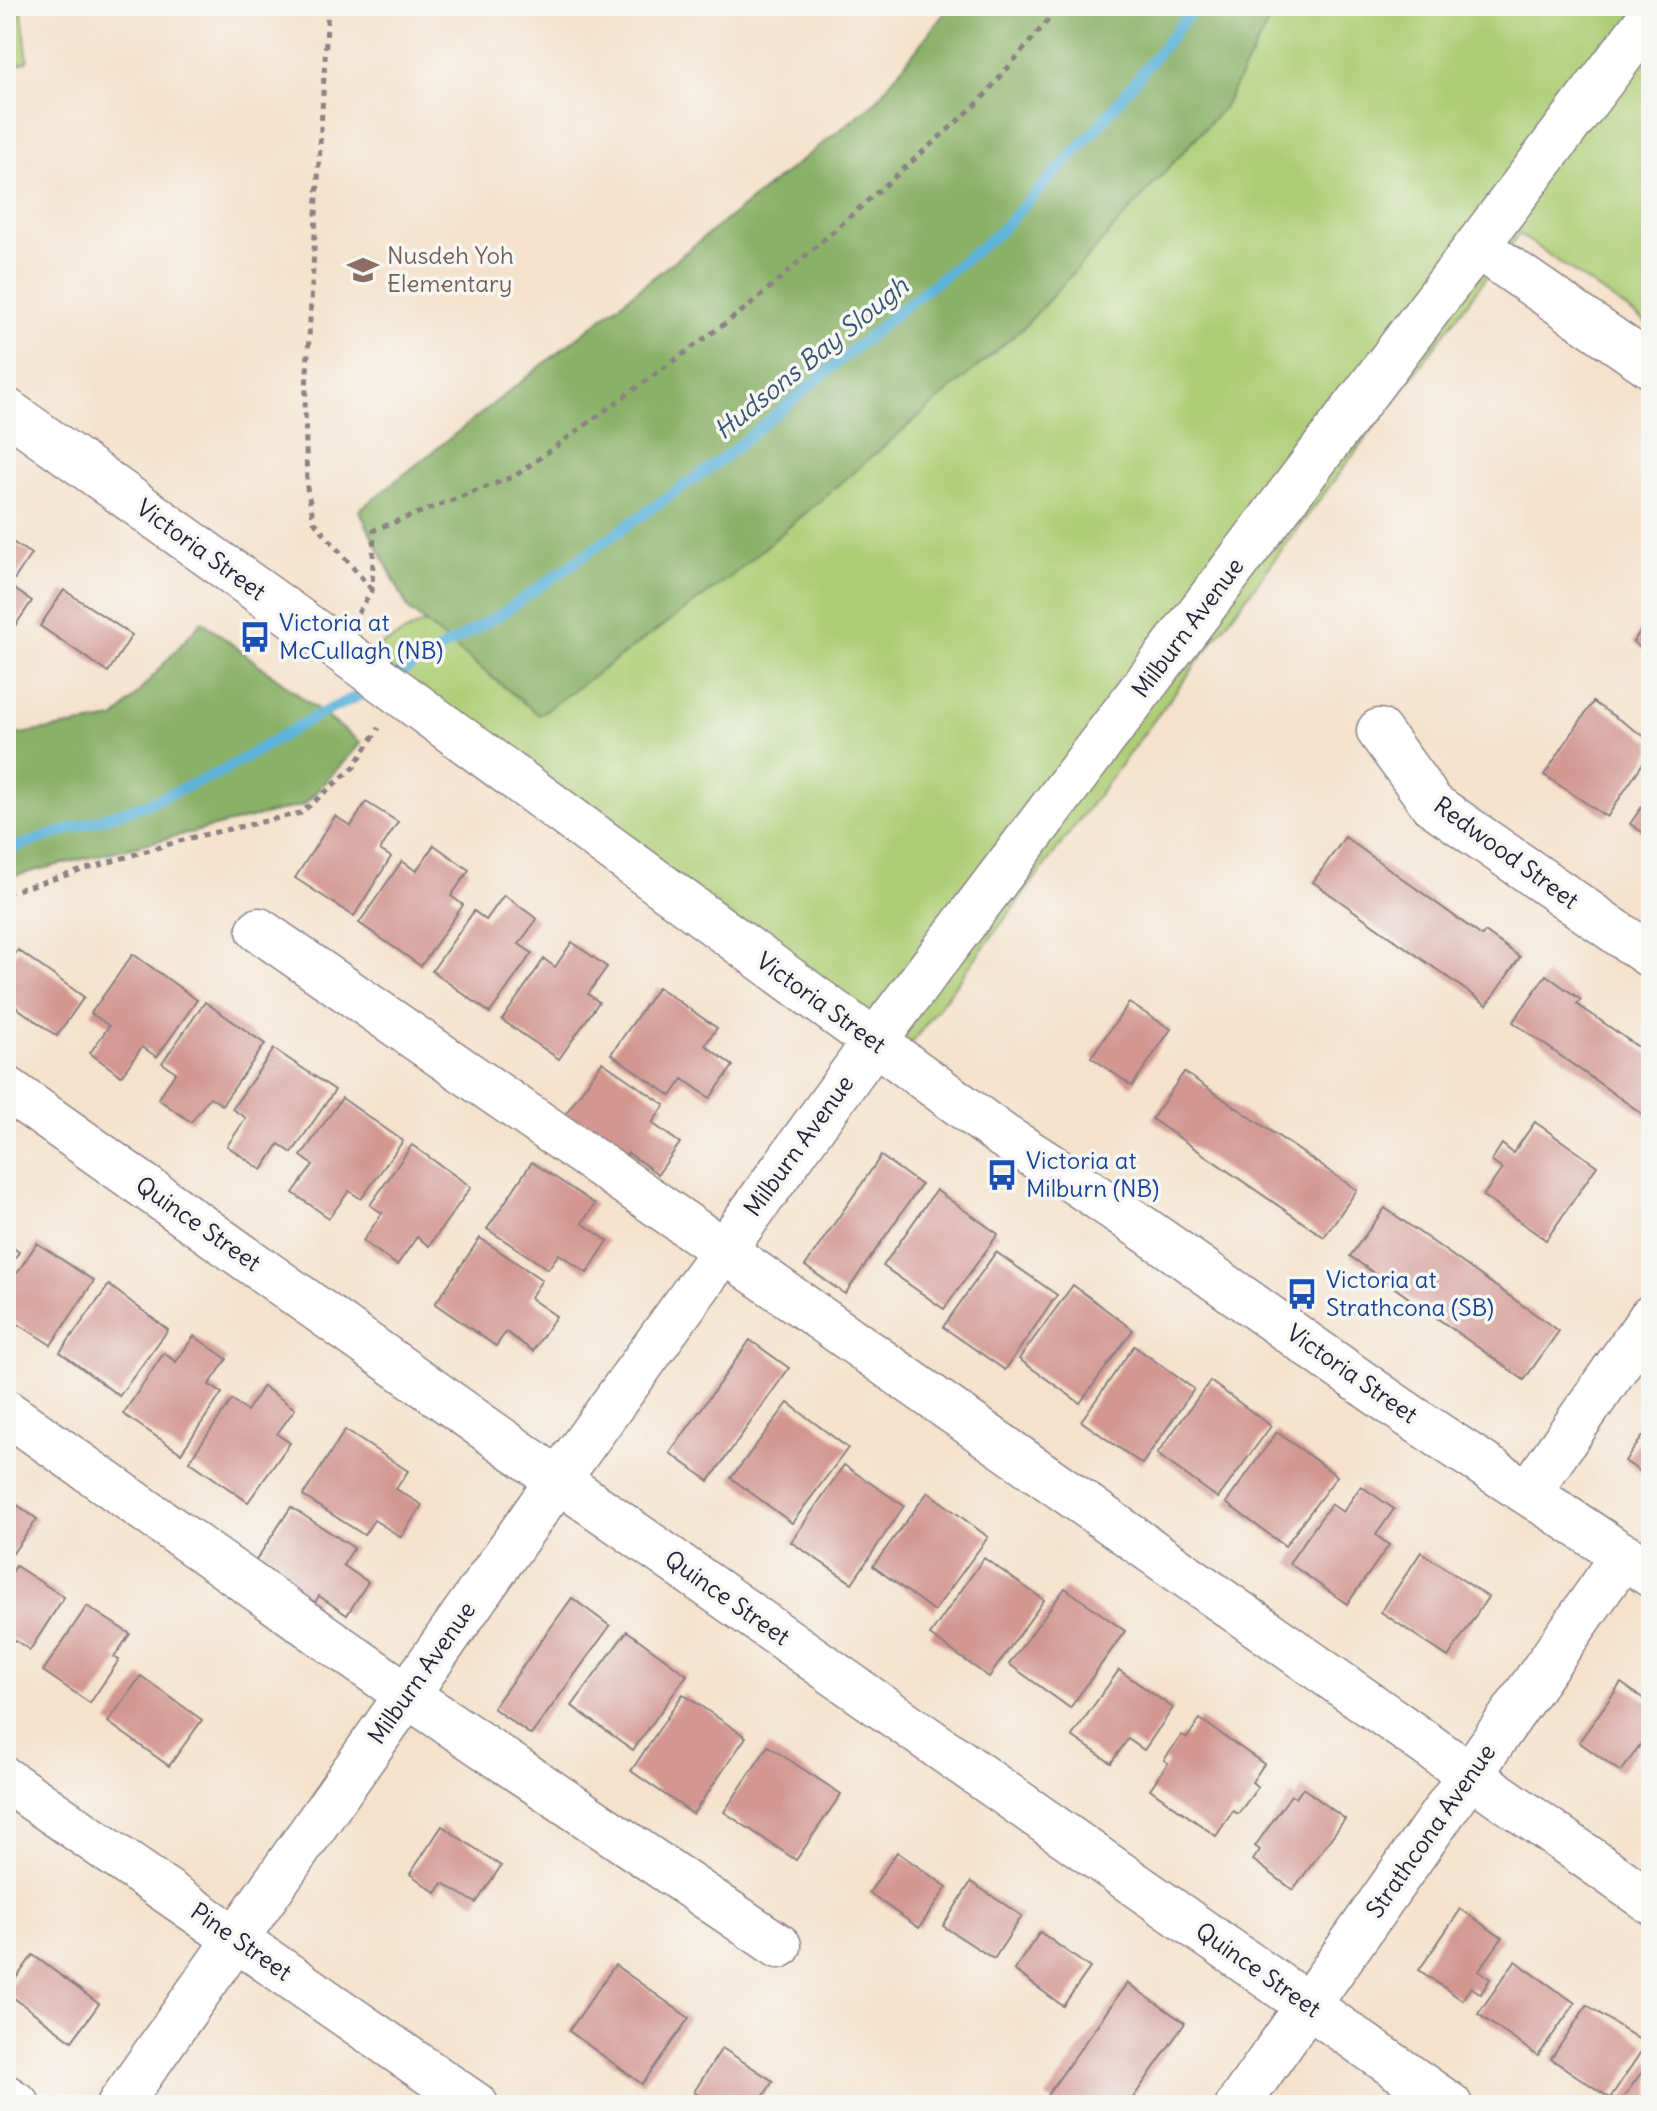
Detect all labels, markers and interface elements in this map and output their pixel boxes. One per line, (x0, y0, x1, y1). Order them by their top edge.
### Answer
place label: Nusdeh Yoh Elementary (387, 240, 514, 298)
school or university icon: Nusdeh Yoh Elementary (346, 253, 380, 287)
water label: Hudsons Bay Slough (707, 268, 915, 446)
street label: Victoria Street (131, 492, 272, 606)
street label: Milburn Avenue (1125, 552, 1250, 703)
place label: Victoria at McCullagh (NB) (279, 607, 443, 665)
bus stop icon: Victoria at McCullagh (NB) (238, 620, 272, 654)
street label: Redwood Street (1428, 790, 1585, 915)
street label: Victoria Street (751, 945, 892, 1059)
street label: Milburn Avenue (737, 1069, 859, 1222)
place label: Victoria at Milburn (NB) (1026, 1145, 1159, 1203)
bus stop icon: Victoria at Milburn (NB) (985, 1158, 1019, 1192)
street label: Quince Street (130, 1169, 267, 1277)
place label: Victoria at Strathcona (SB) (1326, 1264, 1494, 1322)
bus stop icon: Victoria at Strathcona (SB) (1285, 1277, 1319, 1311)
street label: Victoria Street (1281, 1317, 1424, 1429)
street label: Quince Street (659, 1543, 796, 1651)
street label: Milburn Avenue (361, 1595, 481, 1750)
street label: Strathcona Avenue (1359, 1738, 1501, 1923)
street label: Pine Street (185, 1896, 298, 1987)
street label: Quince Street (1190, 1915, 1327, 2023)

